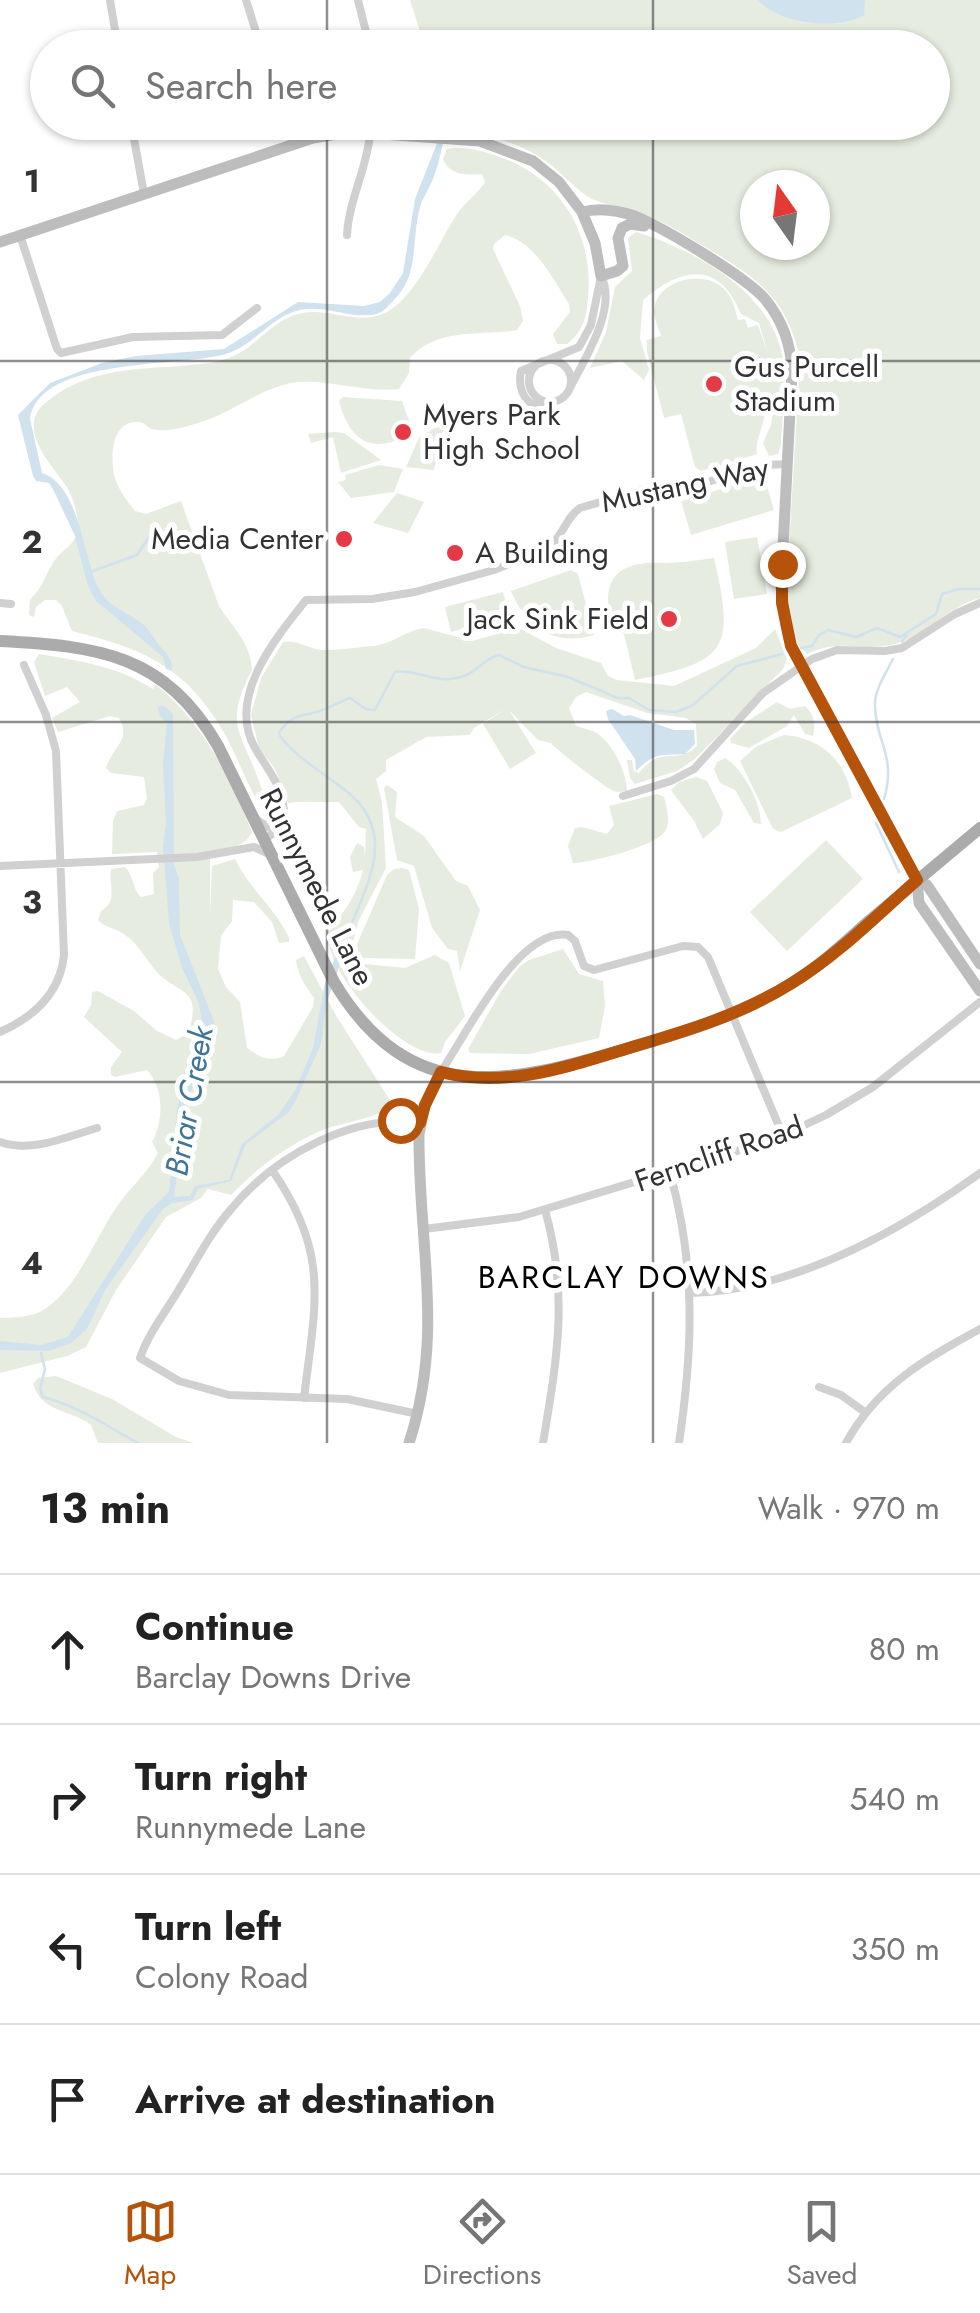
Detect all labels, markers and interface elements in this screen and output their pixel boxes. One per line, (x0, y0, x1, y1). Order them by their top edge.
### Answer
search box (30, 30, 950, 140)
icon: search (65, 58, 120, 113)
text: Search here (145, 58, 337, 113)
text: 1 (24, 158, 40, 204)
north arrow (740, 170, 830, 260)
place label: Gus Purcell Stadium (734, 345, 879, 422)
marker: Gus Purcell Stadium (703, 373, 725, 395)
place label: Myers Park High School (423, 393, 580, 470)
marker: Myers Park High School (392, 421, 414, 443)
street label: Mustang Way (597, 446, 773, 523)
place label: Media Center (151, 517, 325, 560)
text: 2 (22, 519, 43, 565)
marker: Media Center (333, 528, 355, 550)
place label: A Building (475, 531, 609, 574)
marker: A Building (444, 542, 466, 564)
route end (760, 542, 806, 588)
place label: Jack Sink Field (462, 597, 649, 640)
marker: Jack Sink Field (658, 608, 680, 630)
street label: Runnymede Lane (249, 780, 386, 993)
text: 3 (22, 879, 42, 925)
water label: Briar Creek (153, 1021, 225, 1179)
route start (378, 1098, 424, 1144)
street label: Ferncliff Road (629, 1105, 809, 1202)
text: 4 (21, 1240, 43, 1286)
district label: BARCLAY DOWNS (478, 1254, 770, 1300)
text: 13 min (40, 1478, 170, 1539)
text: Walk · 970 m (758, 1485, 940, 1531)
text: Continue (135, 1599, 294, 1654)
icon: ahead (40, 1622, 95, 1677)
text: 80 m (869, 1626, 940, 1672)
text: Barclay Downs Drive (135, 1654, 411, 1700)
text: Turn right (135, 1749, 307, 1804)
icon: right (40, 1772, 95, 1827)
text: 540 m (850, 1776, 940, 1822)
text: Runnymede Lane (135, 1804, 366, 1850)
text: Turn left (135, 1899, 281, 1954)
icon: left (40, 1922, 95, 1977)
text: 350 m (851, 1926, 940, 1972)
text: Colony Road (135, 1954, 309, 2000)
icon: arrive (40, 2072, 95, 2127)
text: Arrive at destination (135, 2072, 496, 2127)
tab: Map (123, 2194, 178, 2295)
tab: Directions (423, 2194, 541, 2295)
tab: Saved (786, 2194, 857, 2295)

